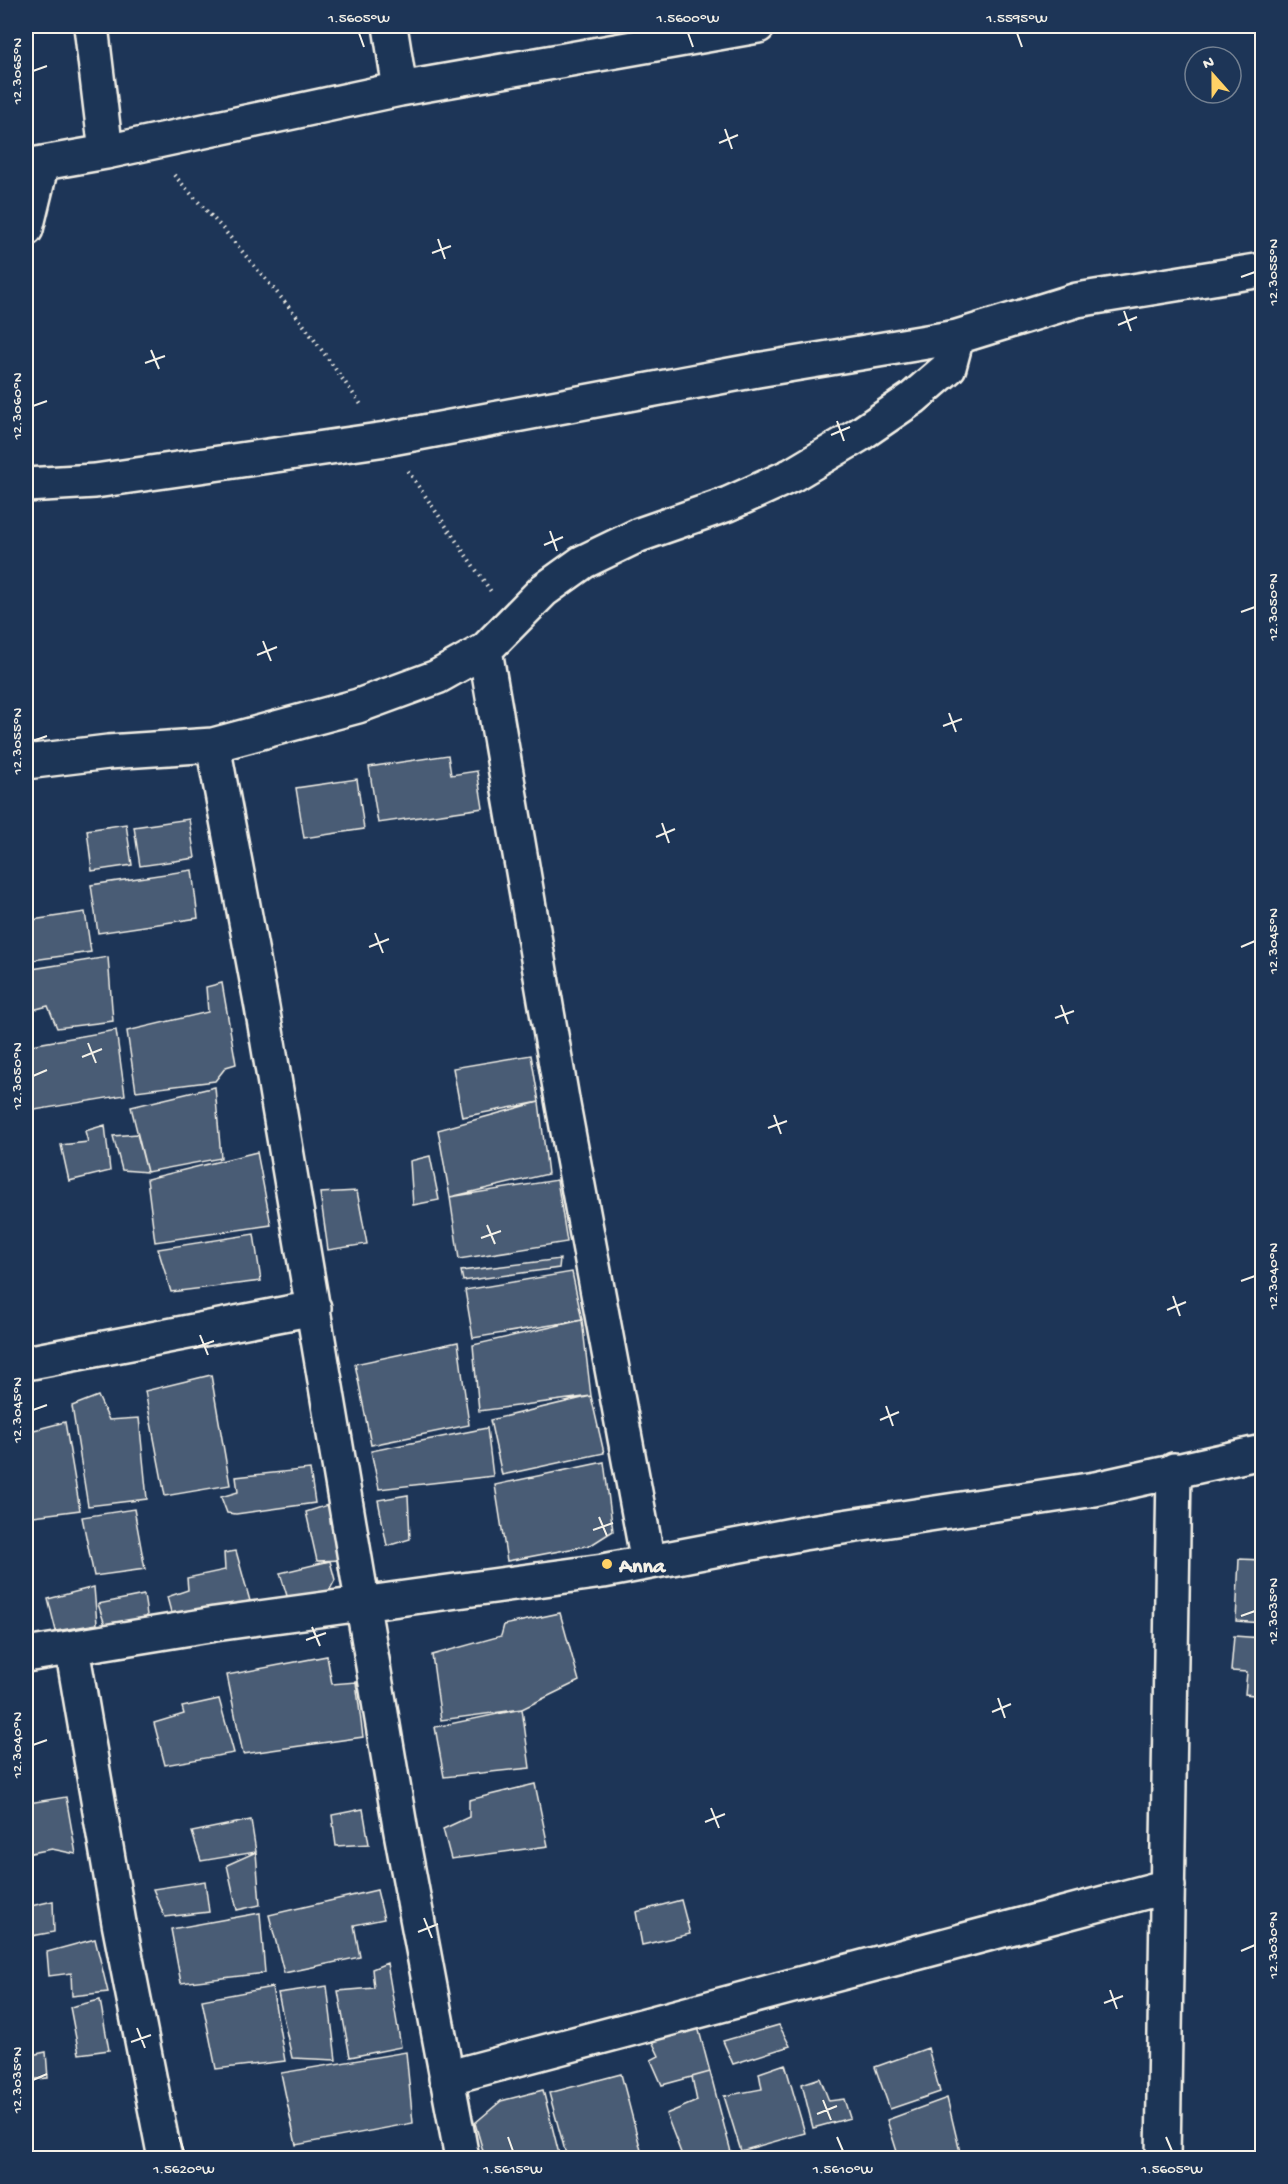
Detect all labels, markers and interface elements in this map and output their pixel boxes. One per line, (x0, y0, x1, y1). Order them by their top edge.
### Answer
text: 1.5605°W (327, 10, 390, 28)
text: 1.5600°W (656, 10, 720, 28)
text: 1.5595°W (985, 10, 1048, 28)
text: 12.3065°N (9, 38, 27, 105)
north arrow (1183, 45, 1243, 105)
text: N (1201, 53, 1218, 75)
text: 12.3055°N (1265, 238, 1283, 306)
text: 12.3060°N (9, 372, 27, 441)
text: 12.3050°N (1265, 573, 1283, 642)
text: 12.3055°N (9, 707, 27, 775)
text: 12.3045°N (1265, 908, 1283, 975)
text: 12.3050°N (9, 1042, 27, 1111)
text: 12.3040°N (1265, 1243, 1283, 1310)
text: 12.3045°N (9, 1377, 27, 1444)
place label: Anna (618, 1555, 667, 1581)
marker: Anna (600, 1557, 614, 1571)
text: 12.3035°N (1265, 1577, 1283, 1645)
text: 12.3040°N (9, 1712, 27, 1779)
text: 12.3030°N (1265, 1911, 1283, 1980)
text: 12.3035°N (9, 2046, 27, 2114)
text: 1.5620°W (152, 2161, 215, 2179)
text: 1.5615°W (482, 2161, 543, 2179)
text: 1.5610°W (812, 2161, 873, 2179)
text: 1.5605°W (1140, 2161, 1203, 2179)

